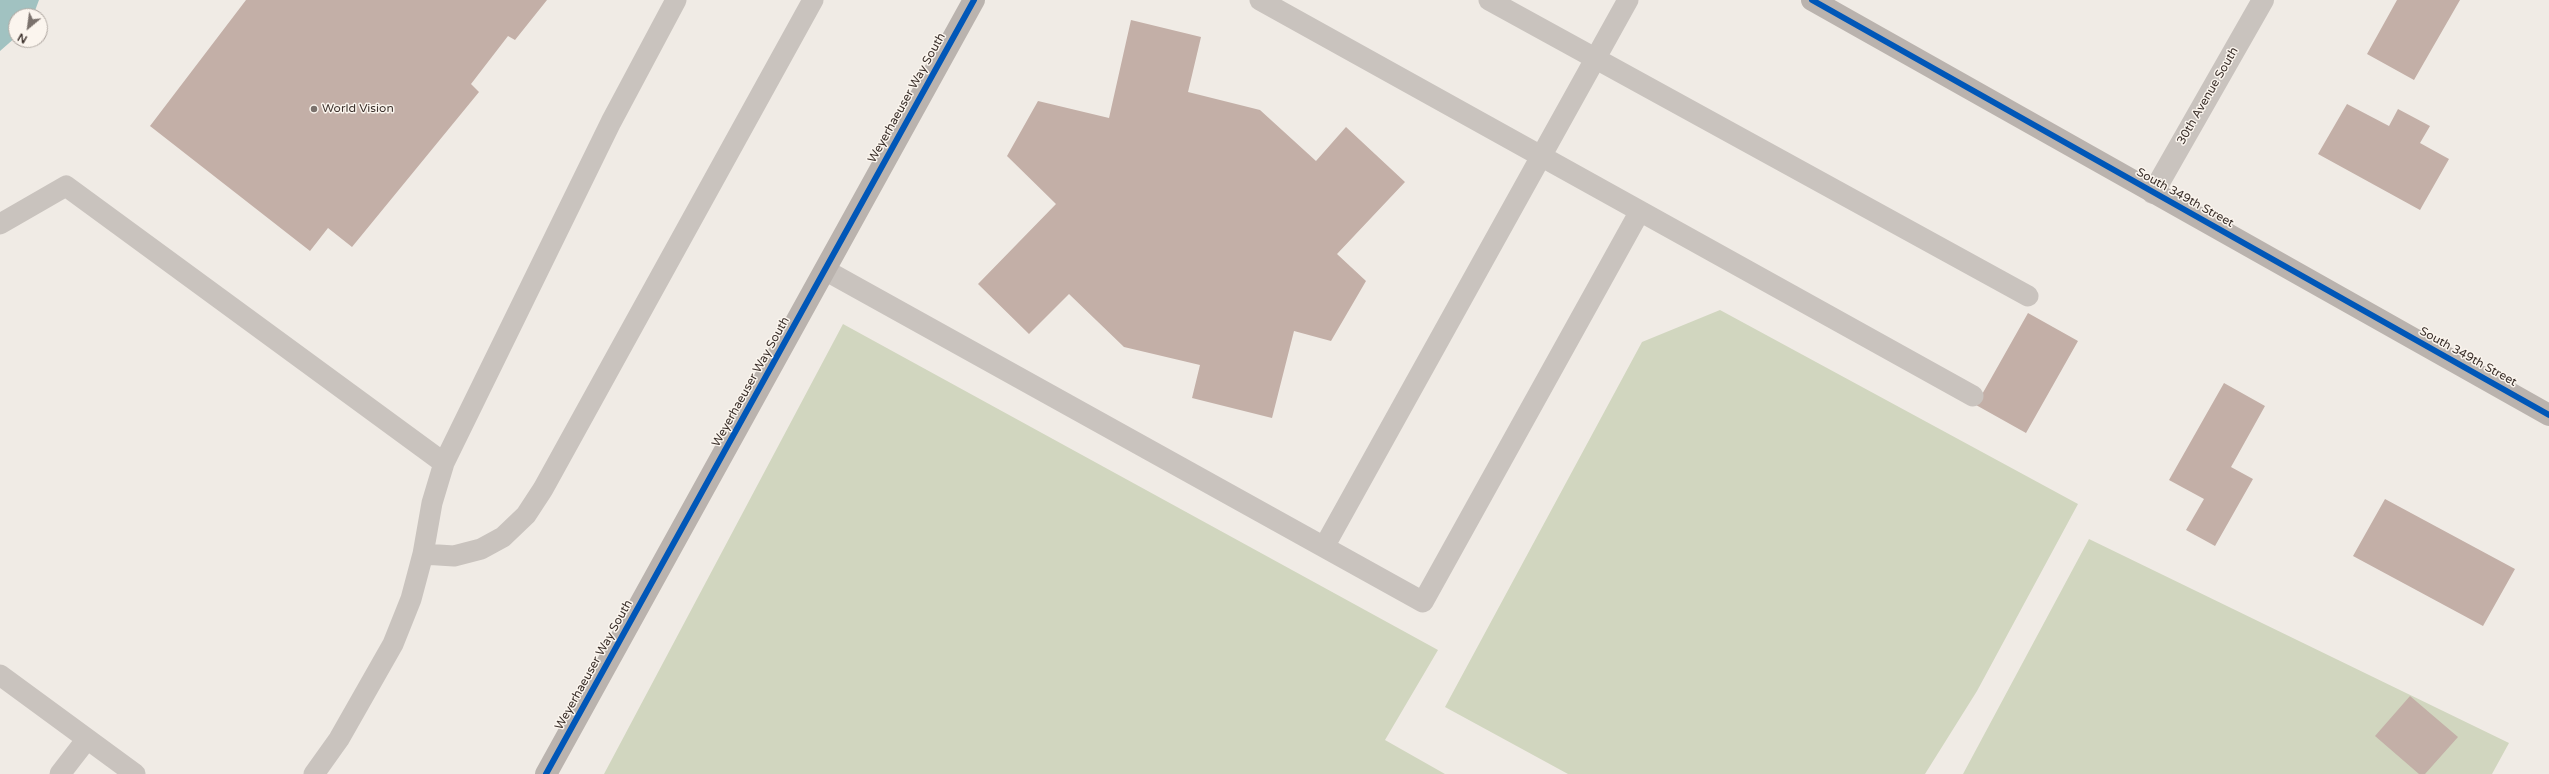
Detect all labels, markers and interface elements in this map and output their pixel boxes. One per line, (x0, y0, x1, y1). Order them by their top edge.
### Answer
north arrow (8, 8, 48, 48)
text: N (15, 30, 29, 46)
street label: Weyerhaeuser Way South (865, 31, 949, 165)
street label: 30th Avenue South (2174, 45, 2242, 147)
place label: World Vision (322, 102, 394, 116)
marker: World Vision (309, 104, 319, 114)
street label: South 349th Street (2134, 165, 2236, 231)
street label: Weyerhaeuser Way South (709, 315, 793, 449)
street label: South 349th Street (2417, 324, 2519, 390)
street label: Weyerhaeuser Way South (552, 598, 636, 732)

